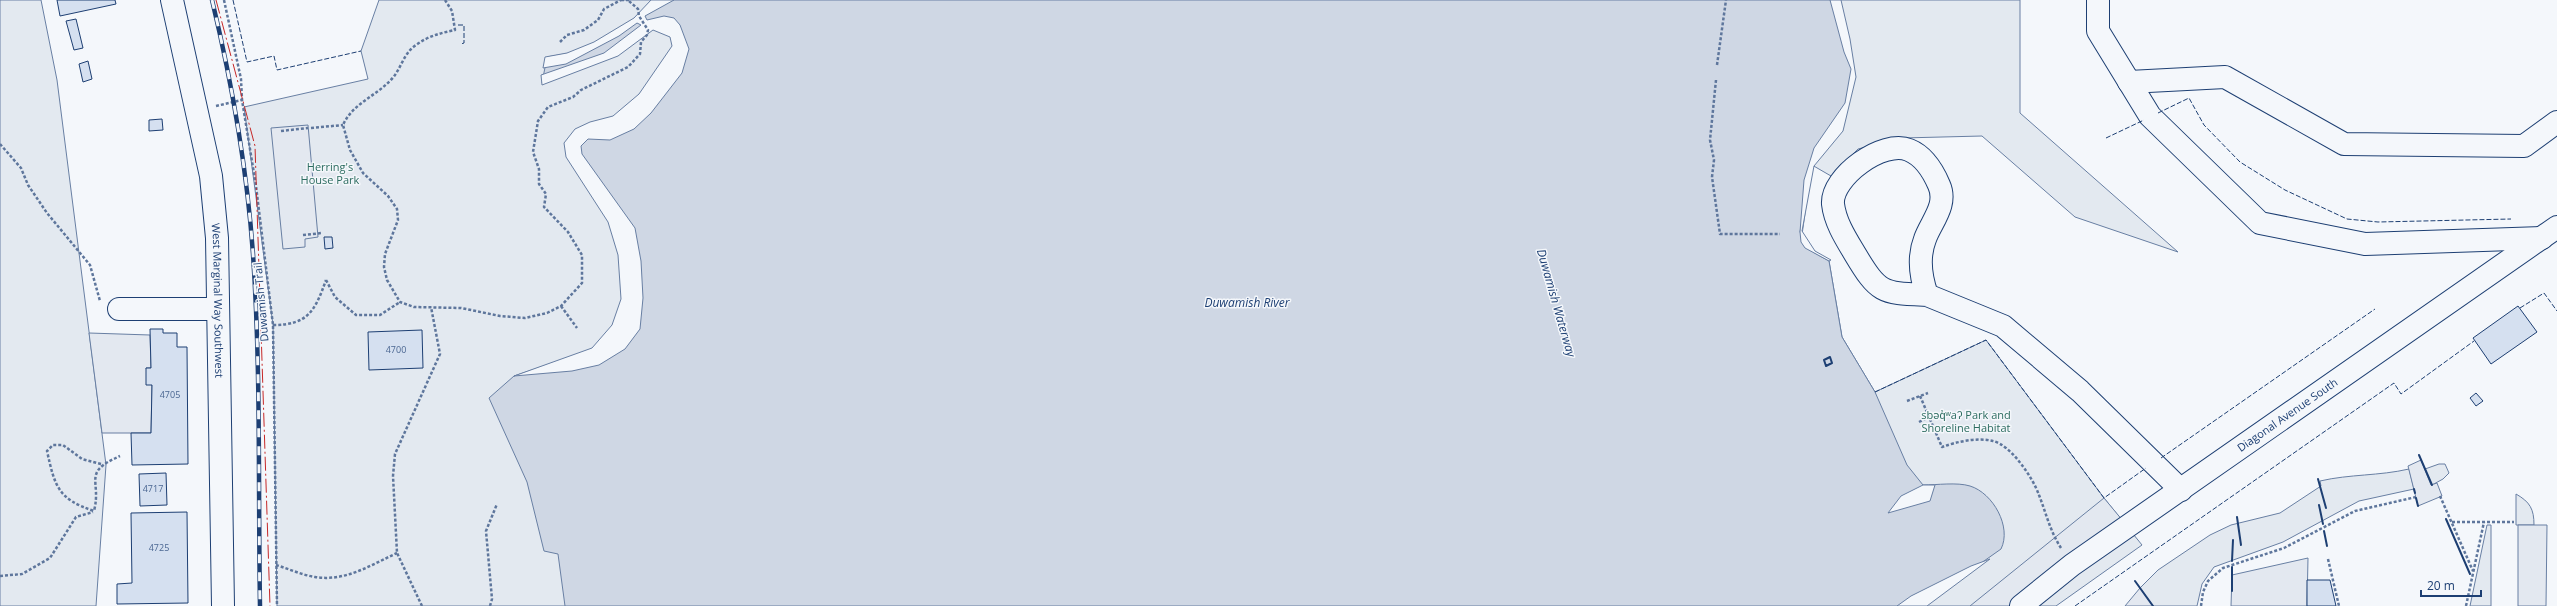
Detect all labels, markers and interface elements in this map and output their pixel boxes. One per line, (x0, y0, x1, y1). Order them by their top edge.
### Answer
park label: Herring's House Park (301, 159, 360, 187)
street label: West Marginal Way Southwest (209, 222, 227, 378)
water label: Duwamish Waterway (1533, 247, 1580, 360)
street label: Duwamish Trail (250, 262, 271, 342)
water label: Duwamish River (1204, 294, 1291, 311)
house number: 4700 (386, 343, 406, 356)
street label: Diagonal Avenue South (2234, 374, 2340, 455)
house number: 4705 (160, 388, 180, 401)
park label: sbəq̓ʷaʔ Park and Shoreline Habitat (1921, 407, 2011, 435)
house number: 4717 (143, 482, 163, 495)
house number: 4725 (149, 541, 169, 554)
scale bar (2421, 572, 2481, 598)
text: 20 m (2427, 577, 2455, 594)

